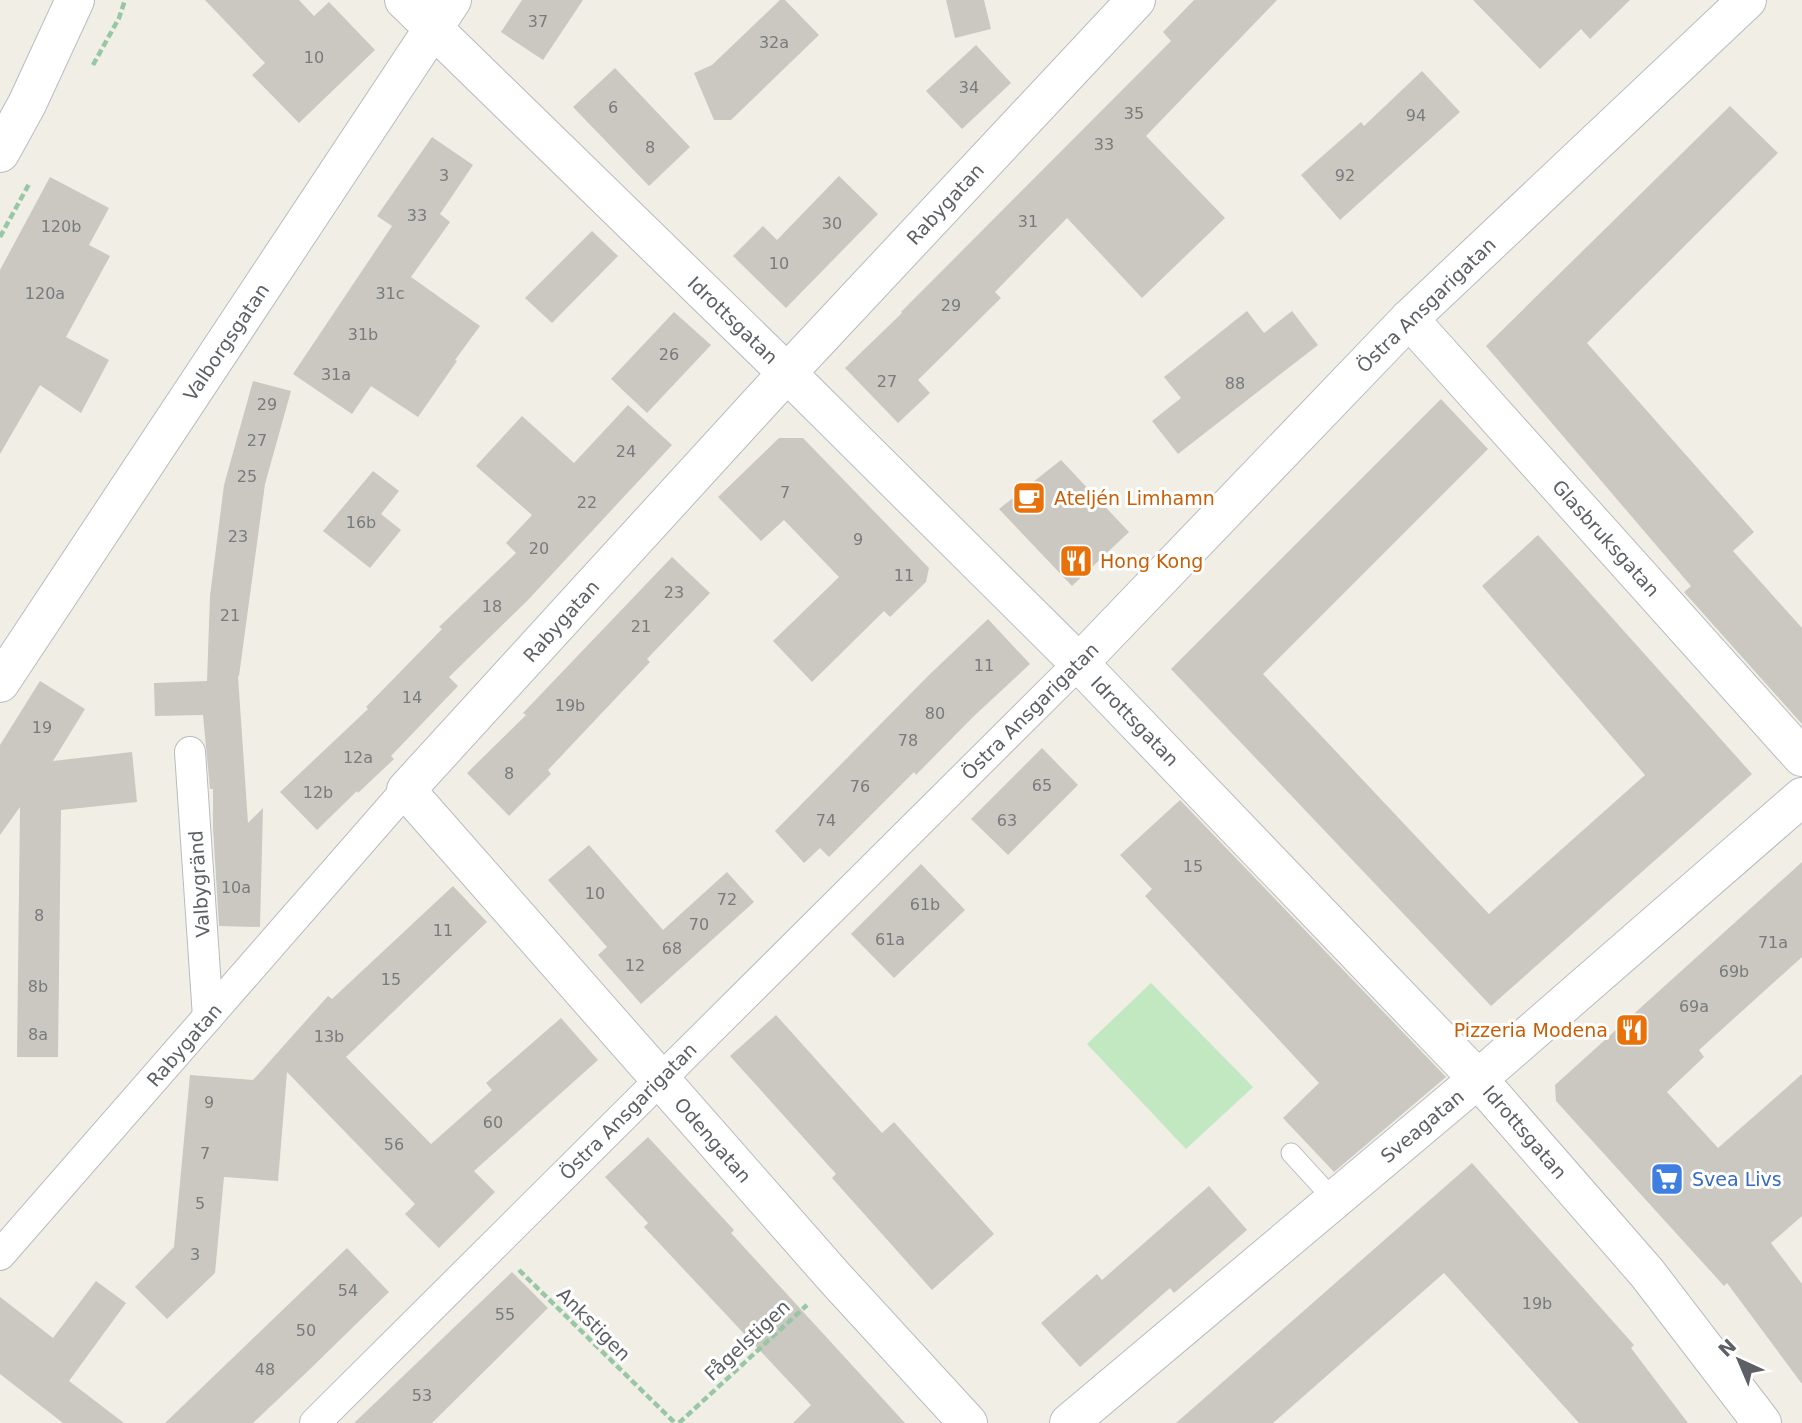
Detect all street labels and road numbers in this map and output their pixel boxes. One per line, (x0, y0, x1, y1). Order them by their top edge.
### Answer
street label: Rabygatan (902, 159, 988, 249)
street label: Östra Ansgarigatan (1352, 233, 1500, 377)
street label: Idrottsgatan (684, 272, 782, 368)
street label: Valborgsgatan (179, 279, 273, 405)
street label: Glasbruksgatan (1548, 475, 1664, 601)
street label: Rabygatan (519, 576, 603, 666)
street label: Östra Ansgarigatan (957, 638, 1103, 784)
street label: Idrottsgatan (1087, 672, 1183, 770)
street label: Valbygränd (184, 830, 214, 938)
street label: Rabygatan (142, 999, 226, 1091)
street label: Östra Ansgarigatan (555, 1038, 701, 1184)
street label: Idrottsgatan (1479, 1081, 1571, 1183)
street label: Sveagatan (1376, 1085, 1468, 1167)
street label: Odengatan (670, 1093, 756, 1187)
street label: Ankstigen (553, 1283, 635, 1365)
street label: Fågelstigen (700, 1295, 794, 1385)

